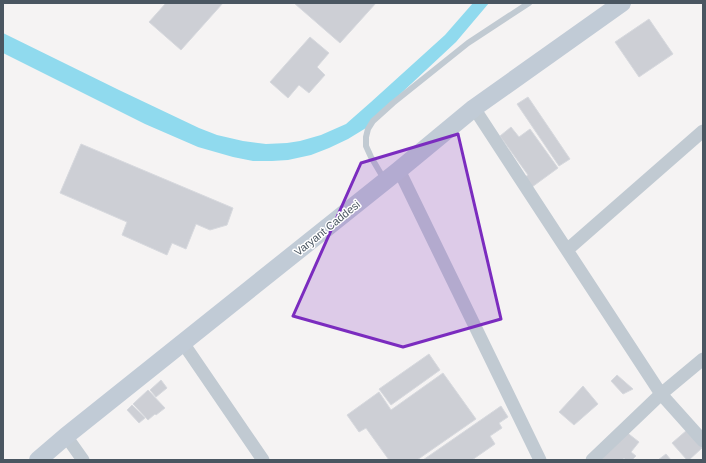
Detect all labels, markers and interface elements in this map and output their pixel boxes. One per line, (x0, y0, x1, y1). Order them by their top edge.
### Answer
street label: Varyant Caddesi (292, 198, 362, 258)

